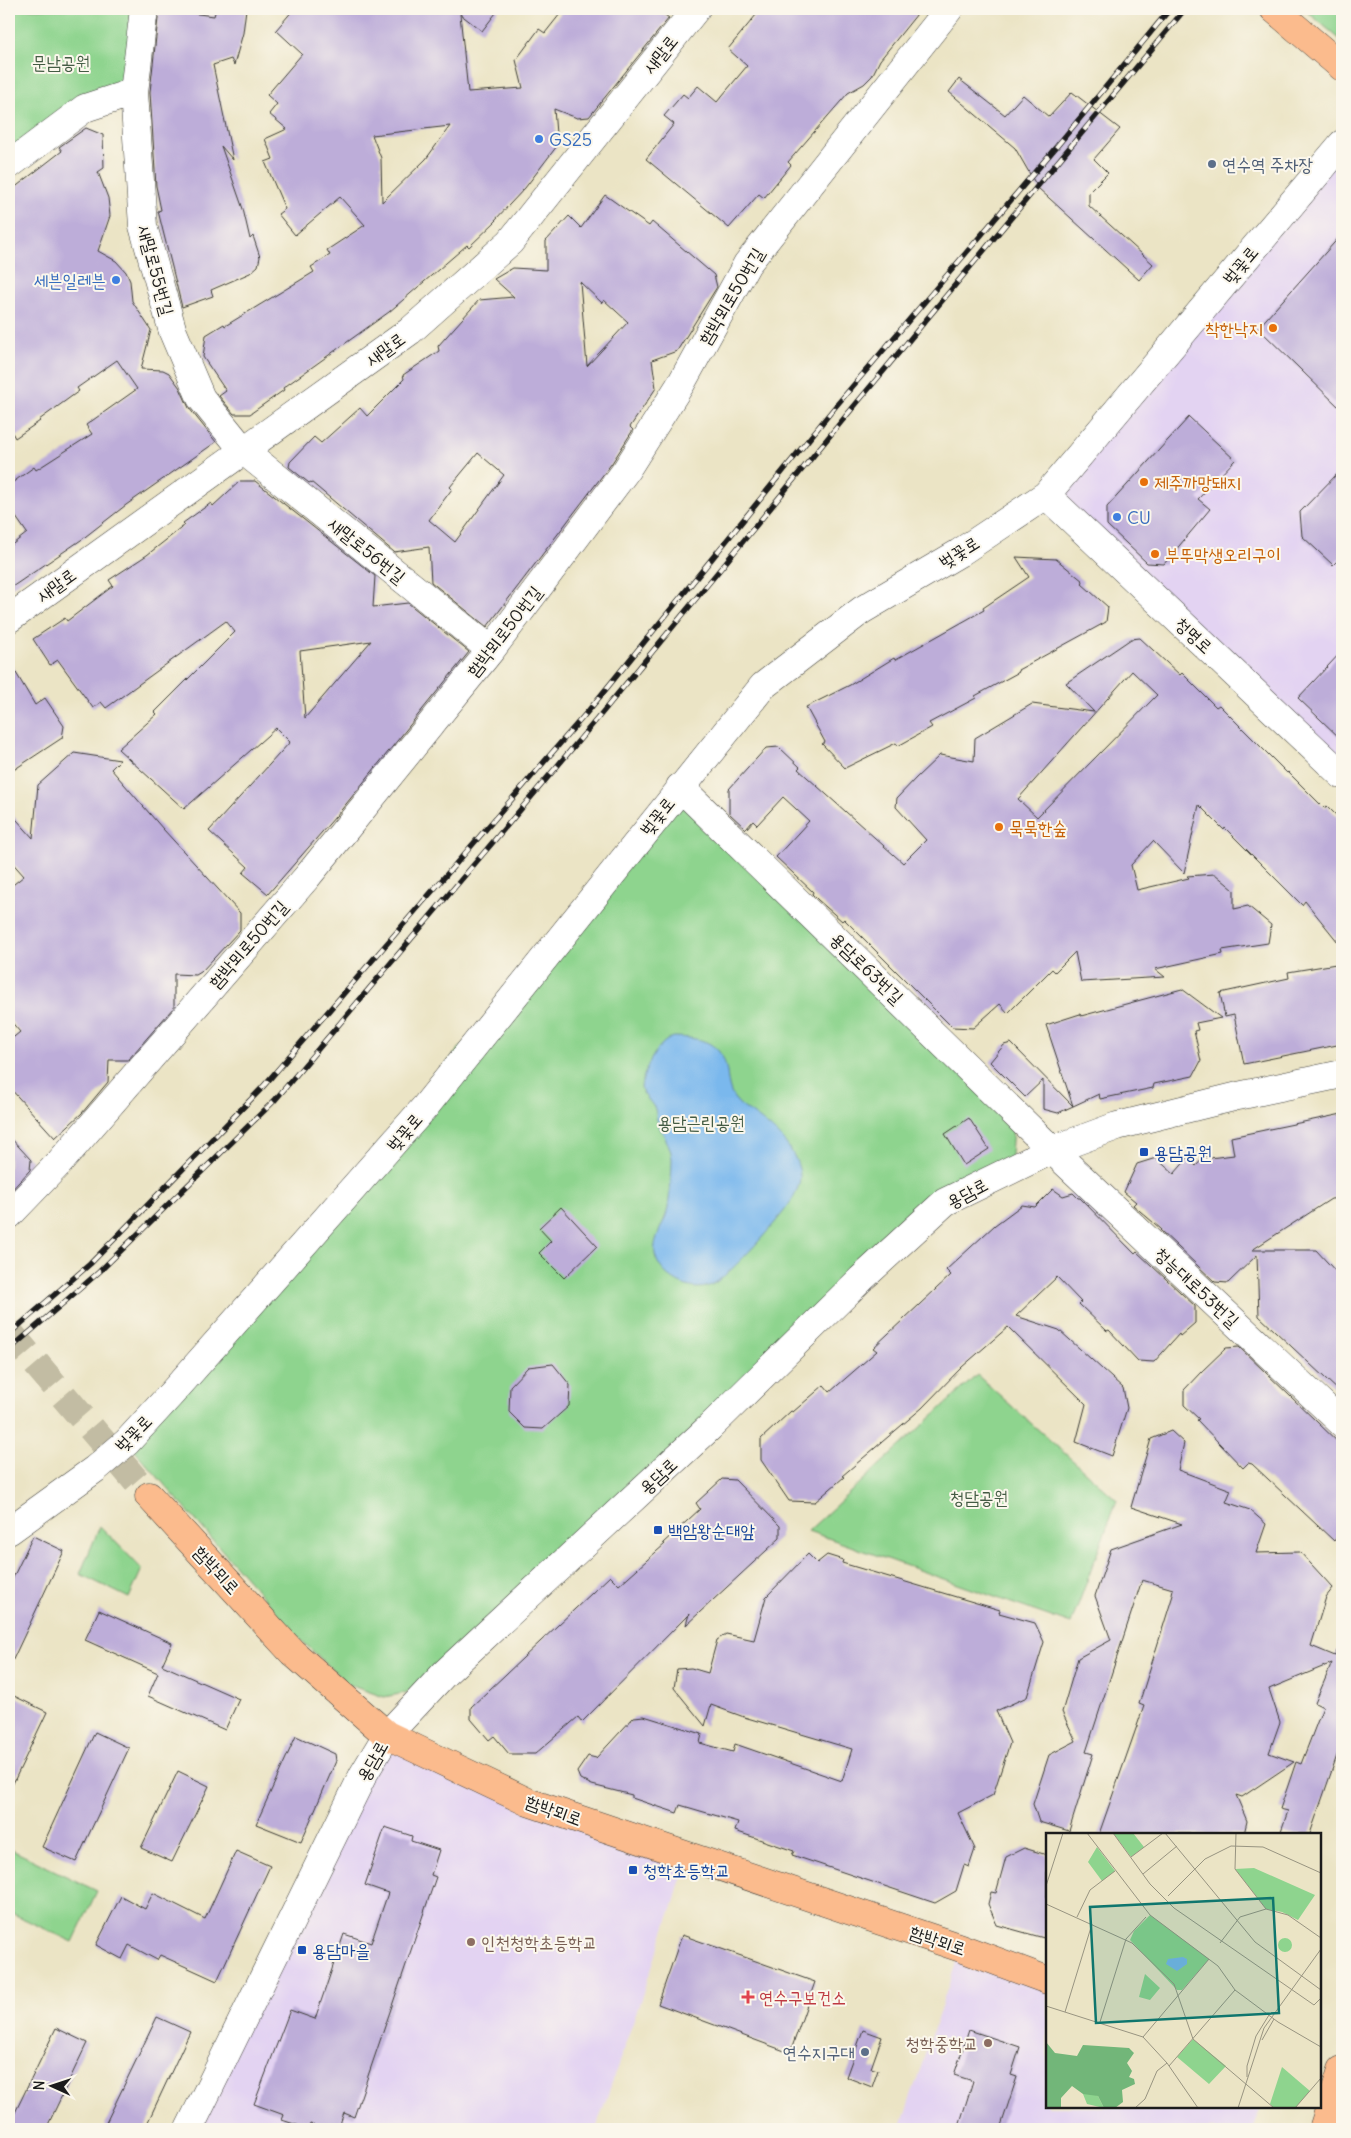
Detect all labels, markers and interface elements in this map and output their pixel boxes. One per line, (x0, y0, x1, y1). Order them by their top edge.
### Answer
street label: 새말로 (637, 30, 683, 78)
park label: 문남공원 (32, 51, 90, 74)
place label: GS25 (549, 128, 592, 151)
marker: GS25 (533, 133, 545, 145)
place label: 연수역 주차장 (1222, 153, 1313, 176)
marker: 연수역 주차장 (1206, 158, 1218, 170)
street label: 새말로55번길 (133, 222, 179, 318)
street label: 벚꽃로 (1217, 241, 1263, 289)
street label: 함박뫼로50번길 (693, 243, 769, 349)
place label: 세븐일레븐 (34, 269, 106, 292)
marker: 세븐일레븐 (110, 274, 122, 286)
place label: 착한낙지 (1205, 317, 1263, 340)
marker: 착한낙지 (1267, 322, 1279, 334)
street label: 새말로 (361, 327, 409, 371)
place label: 제주까망돼지 (1154, 471, 1241, 494)
marker: 제주까망돼지 (1138, 476, 1150, 488)
place label: CU (1127, 506, 1151, 529)
marker: CU (1111, 511, 1123, 523)
street label: 새말로56번길 (324, 512, 411, 589)
street label: 벚꽃로 (934, 531, 984, 573)
place label: 부뚜막생오리구이 (1165, 543, 1281, 566)
marker: 부뚜막생오리구이 (1149, 548, 1161, 560)
street label: 새말로 (32, 563, 80, 607)
street label: 함박뫼로50번길 (461, 581, 547, 681)
street label: 청명로 (1170, 612, 1218, 658)
street label: 벚꽃로 (634, 792, 680, 840)
place label: 묵묵한숲 (1009, 816, 1067, 839)
marker: 묵묵한숲 (993, 821, 1005, 833)
street label: 함박뫼로50번길 (204, 895, 293, 993)
street label: 용담로63번길 (826, 927, 909, 1009)
street label: 벚꽃로 (381, 1108, 427, 1156)
park label: 용담근린공원 (658, 1111, 744, 1134)
place label: 용담공원 (1154, 1141, 1212, 1164)
marker: 용담공원 (1138, 1146, 1150, 1158)
street label: 용담로 (942, 1173, 992, 1213)
street label: 청능대로53번길 (1150, 1242, 1245, 1332)
street label: 벚꽃로 (110, 1410, 156, 1456)
street label: 용담로 (634, 1453, 682, 1499)
park label: 청담공원 (950, 1486, 1008, 1509)
place label: 백암왕순대앞 (668, 1519, 755, 1542)
marker: 백암왕순대앞 (652, 1524, 664, 1536)
street label: 함박뫼로 (189, 1541, 245, 1599)
street label: 용담로 (351, 1736, 393, 1786)
street label: 함박뫼로 (523, 1789, 585, 1831)
inset map (1046, 1833, 1321, 2108)
place label: 청학초등학교 (643, 1859, 730, 1882)
marker: 청학초등학교 (627, 1864, 639, 1876)
street label: 함박뫼로 (907, 1920, 969, 1960)
place label: 인천청학초등학교 (481, 1931, 597, 1954)
marker: 인천청학초등학교 (465, 1936, 477, 1948)
place label: 용담마을 (312, 1939, 370, 1962)
marker: 용담마을 (296, 1944, 308, 1956)
place label: 연수구보건소 (759, 1986, 846, 2009)
marker: 연수구보건소 (741, 1990, 755, 2004)
place label: 청학중학교 (906, 2032, 978, 2055)
marker: 청학중학교 (982, 2037, 994, 2049)
place label: 연수지구대 (783, 2041, 855, 2064)
marker: 연수지구대 (859, 2046, 871, 2058)
north arrow (28, 2060, 78, 2110)
text: N (30, 2080, 48, 2091)

